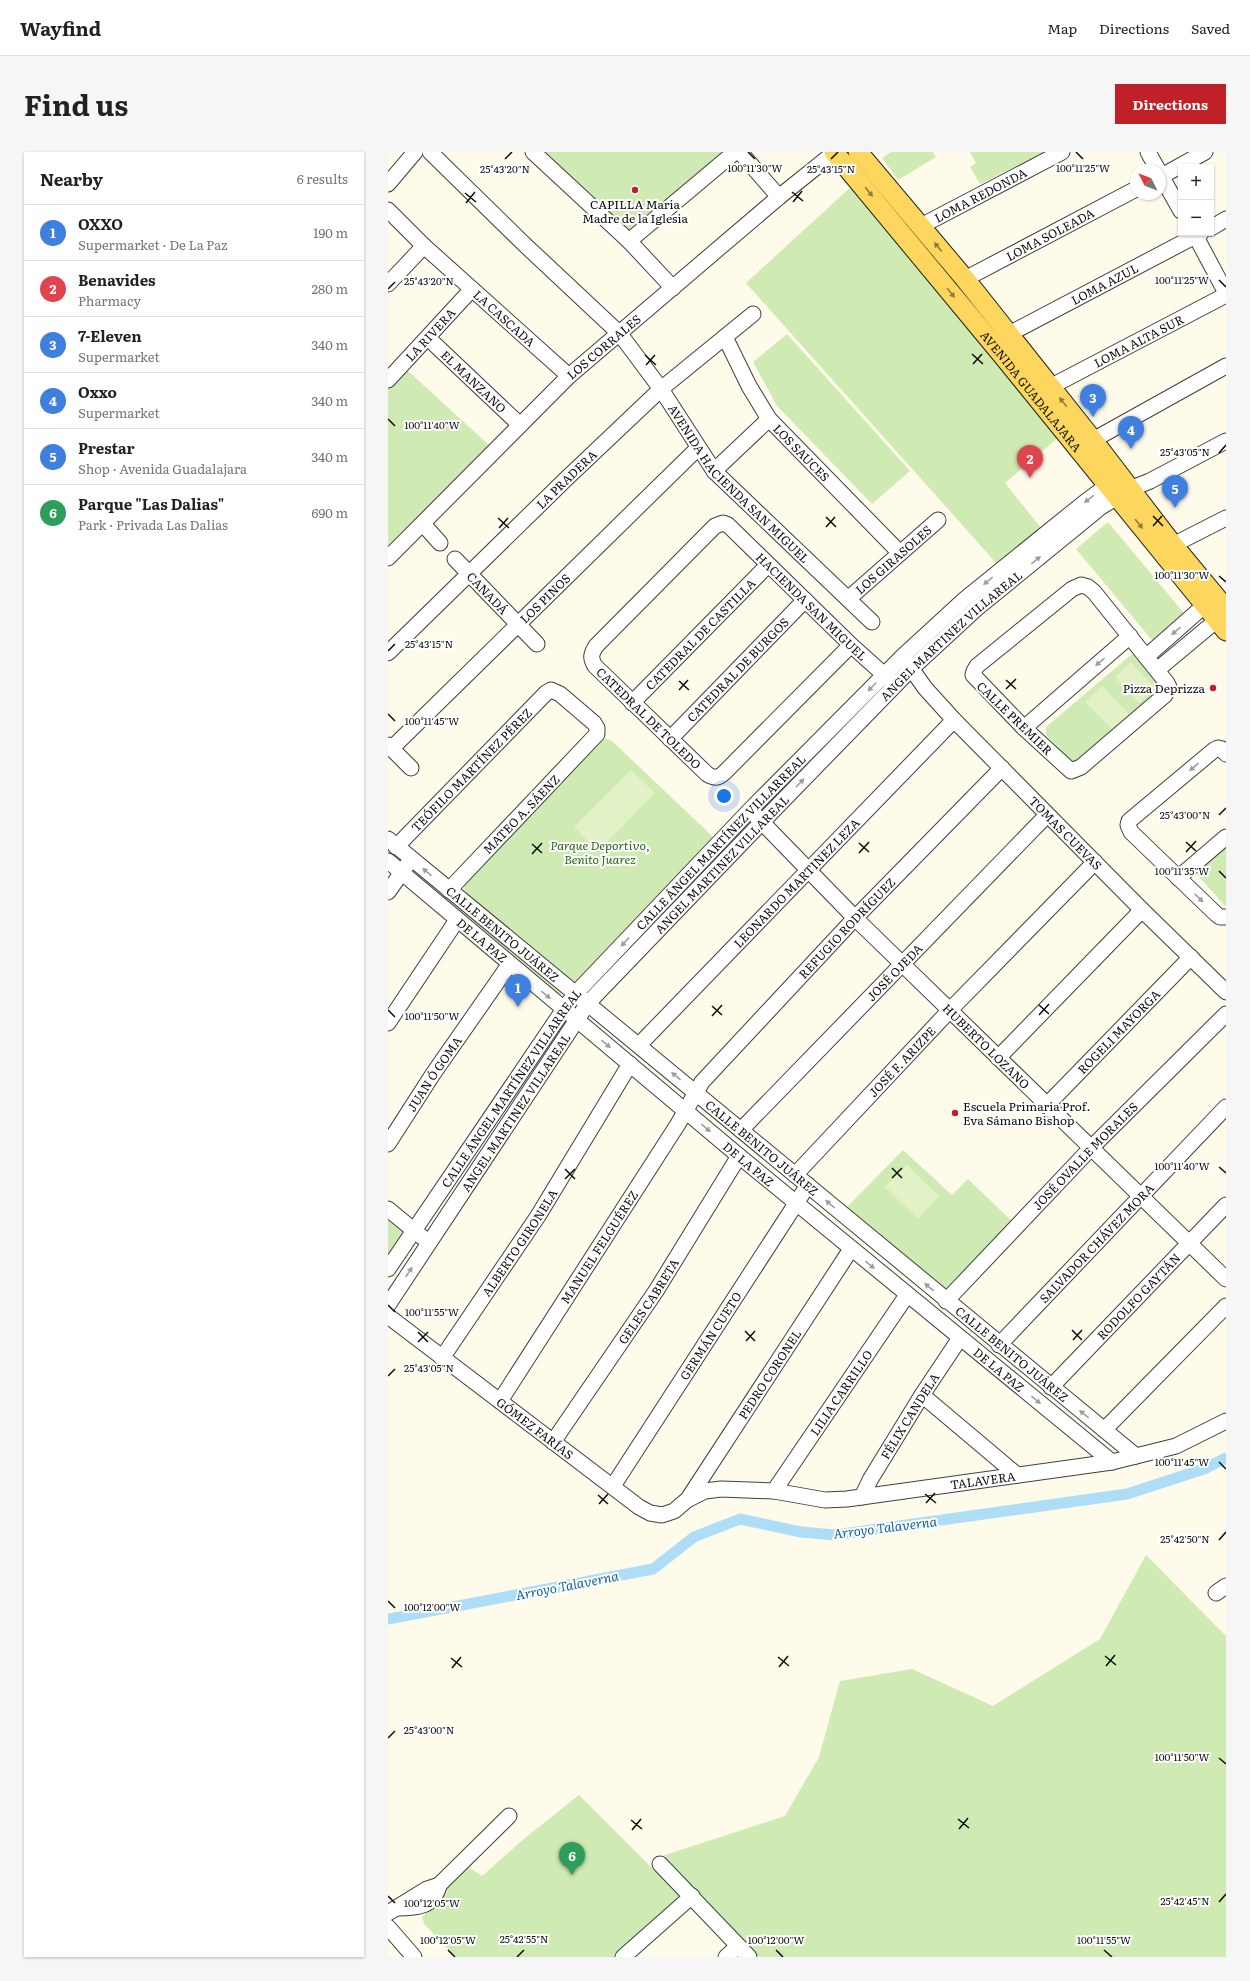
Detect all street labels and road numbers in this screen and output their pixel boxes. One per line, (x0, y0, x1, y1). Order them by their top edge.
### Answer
street label: LOMA REDONDA (931, 163, 1030, 226)
street label: LOMA SOLEADA (1003, 204, 1097, 265)
street label: LOMA AZUL (1068, 259, 1141, 309)
street label: LA CASCADA (470, 286, 539, 351)
street label: LA RIVERA (401, 304, 459, 365)
street label: LOS CORRALES (563, 310, 644, 383)
street label: LOMA ALTA SUR (1090, 310, 1187, 372)
street label: AVENIDA GUADALAJARA (976, 327, 1086, 456)
street label: EL MANZANO (437, 346, 511, 417)
street label: AVENIDA HACIENDA SAN MIGUEL (664, 400, 814, 567)
street label: LOS SAUCES (769, 420, 834, 485)
street label: LA PRADERA (532, 445, 601, 513)
street label: LOS GIRASOLES (851, 521, 935, 598)
street label: HACIENDA SAN MIGUEL (752, 548, 871, 665)
street label: ANGEL MARTINEZ VILLAREAL (876, 566, 1026, 705)
street label: CANADÁ (463, 568, 513, 618)
street label: LOS PINOS (515, 569, 574, 627)
street label: CATEDRAL DE CASTILLA (641, 574, 759, 694)
street label: CATEDRAL DE BURGOS (683, 613, 793, 726)
street label: CATEDRAL DE TOLEDO (593, 663, 705, 773)
street label: CALLE PREMIER (973, 677, 1057, 759)
street label: TEÓFILO MARTÍNEZ PÉREZ (407, 704, 536, 836)
street label: CALLE ÁNGEL MARTÍNEZ VILLARREAL (632, 750, 810, 934)
street label: MATEO A. SÁENZ (478, 770, 564, 858)
street label: ANGEL MARTINEZ VILLAREAL (650, 791, 793, 938)
street label: TOMAS CUEVAS (1025, 792, 1106, 874)
street label: LEONARDO MARTINEZ LEZA (729, 814, 864, 952)
street label: REFUGIO RODRÍGUEZ (794, 873, 899, 982)
street label: CALLE BENITO JUÁREZ (443, 882, 563, 986)
street label: DE LA PAZ (453, 914, 512, 967)
street label: JOSÉ OJEDA (862, 939, 927, 1005)
street label: CALLE ÁNGEL MARTÍNEZ VILLARREAL (437, 984, 585, 1191)
street label: ROGELI MAYORGA (1073, 985, 1164, 1078)
street label: HUBERTO LOZANO (939, 999, 1034, 1093)
street label: JOSÉ F. ARIZPE (864, 1022, 940, 1101)
street label: ANGEL MARTINEZ VILLAREAL (457, 1030, 575, 1195)
street label: JUAN Ó GOMA (402, 1032, 466, 1115)
street label: CALLE BENITO JUÁREZ (702, 1096, 823, 1200)
street label: JOSÉ OVALLE MORALES (1028, 1098, 1142, 1214)
street label: DE LA PAZ (719, 1137, 778, 1190)
street label: SALVADOR CHÁVEZ MORA (1035, 1179, 1158, 1307)
street label: ALBERTO GIRONELA (477, 1185, 562, 1300)
street label: MANUEL FELGUÉREZ (556, 1187, 642, 1307)
street label: RODOLFO GAYTÁN (1092, 1249, 1184, 1343)
street label: GELES CABRETA (613, 1255, 683, 1348)
street label: GERMÁN CUETO (675, 1288, 746, 1383)
street label: CALLE BENITO JUÁREZ (952, 1302, 1073, 1406)
street label: PEDRO CORONEL (733, 1326, 805, 1423)
street label: DE LA PAZ (970, 1343, 1029, 1396)
street label: LILIA CARRILLO (805, 1346, 876, 1439)
street label: FÉLIX CANDELA (876, 1369, 943, 1463)
street label: GÓMEZ FARÍAS (493, 1393, 578, 1463)
street label: TALAVERA (949, 1467, 1017, 1493)

